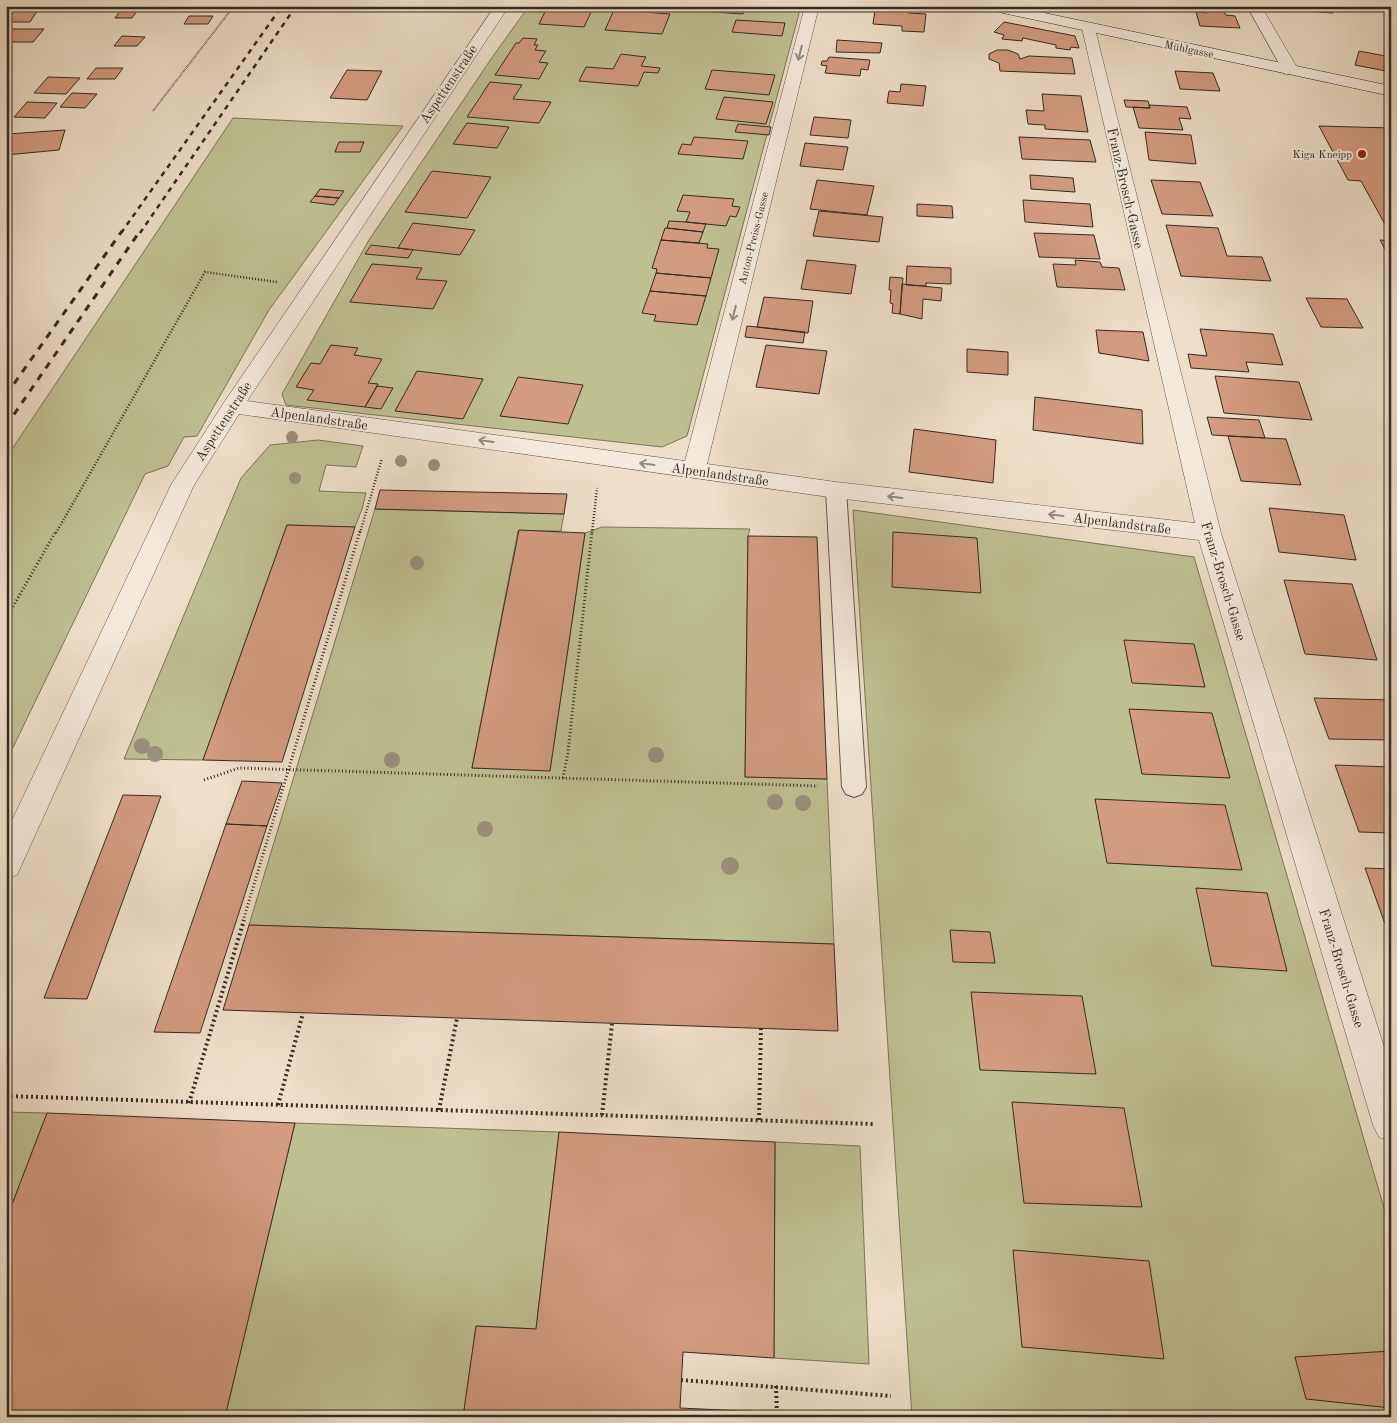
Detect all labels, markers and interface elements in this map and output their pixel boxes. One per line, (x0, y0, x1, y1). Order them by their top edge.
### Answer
street label: Mühlgasse (1163, 40, 1214, 61)
street label: Aspettenstraße (417, 43, 480, 126)
one-way arrow (795, 45, 805, 61)
street label: Franz-Brosch-Gasse (1104, 126, 1146, 250)
marker: Kiga Kneipp (1356, 148, 1368, 160)
place label: Kiga Kneipp (1293, 150, 1352, 161)
street label: Anton-Preiss-Gasse (738, 191, 771, 286)
one-way arrow (729, 304, 739, 320)
street label: Aspettenstraße (193, 379, 255, 464)
street label: Alpenlandstraße (269, 405, 369, 433)
one-way arrow (478, 436, 494, 446)
one-way arrow (639, 459, 655, 469)
street label: Alpenlandstraße (670, 461, 770, 489)
one-way arrow (887, 491, 903, 501)
one-way arrow (1048, 510, 1064, 520)
street label: Alpenlandstraße (1072, 511, 1172, 537)
street label: Franz-Brosch-Gasse (1198, 520, 1248, 643)
street label: Franz-Brosch-Gasse (1316, 907, 1366, 1030)

